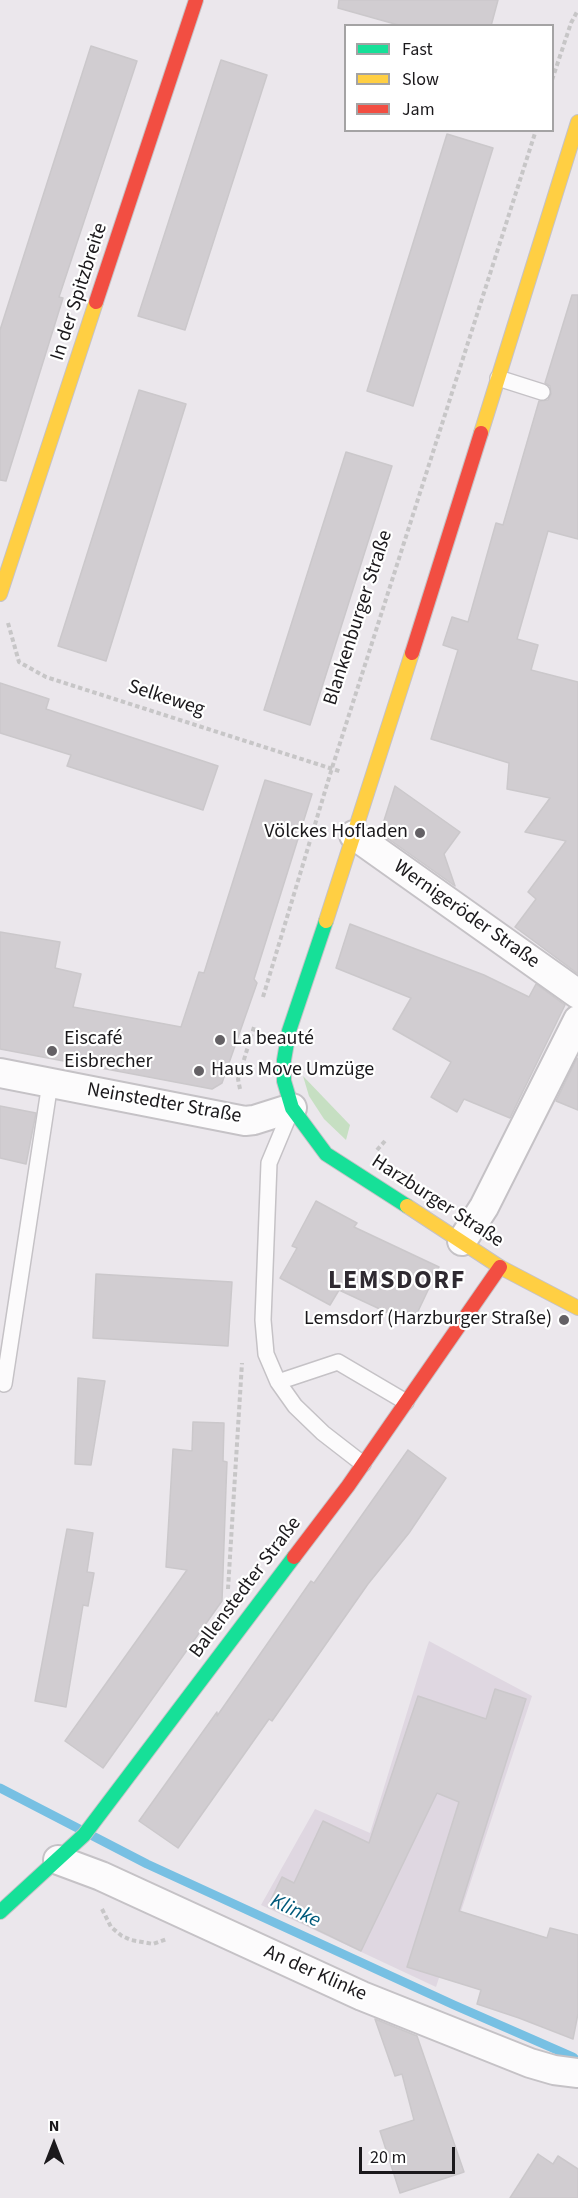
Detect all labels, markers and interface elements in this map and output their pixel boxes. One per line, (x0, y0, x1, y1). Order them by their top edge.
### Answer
legend (344, 24, 554, 132)
text: Fast (402, 37, 433, 62)
text: Slow (402, 67, 439, 92)
text: Jam (402, 97, 435, 122)
street label: In der Spitzbreite (46, 220, 114, 364)
street label: Blankenburger Straße (319, 527, 399, 709)
street label: Selkeweg (125, 675, 207, 723)
place label: Völckes Hofladen (264, 821, 408, 845)
marker: Völckes Hofladen (413, 826, 427, 840)
street label: Wernigeröder Straße (388, 856, 544, 974)
place label: Eiscafé Eisbrecher (64, 1028, 152, 1075)
place label: La beauté (232, 1028, 314, 1052)
marker: La beauté (213, 1033, 227, 1047)
marker: Eiscafé Eisbrecher (45, 1044, 59, 1058)
place label: Haus Move Umzüge (211, 1059, 374, 1083)
marker: Haus Move Umzüge (192, 1064, 206, 1078)
street label: Neinstedter Straße (85, 1079, 243, 1129)
street label: Harzburger Straße (366, 1150, 508, 1254)
district label: LEMSDORF (328, 1266, 466, 1298)
place label: Lemsdorf (Harzburger Straße) (304, 1308, 552, 1332)
marker: Lemsdorf (Harzburger Straße) (557, 1313, 571, 1327)
street label: Ballenstedter Straße (185, 1513, 307, 1663)
water label: Klinke (266, 1889, 324, 1935)
street label: An der Klinke (260, 1941, 370, 2007)
north arrow (24, 2114, 84, 2174)
text: N (49, 2115, 59, 2137)
scale bar (362, 2135, 458, 2173)
text: 20 m (370, 2145, 406, 2170)

